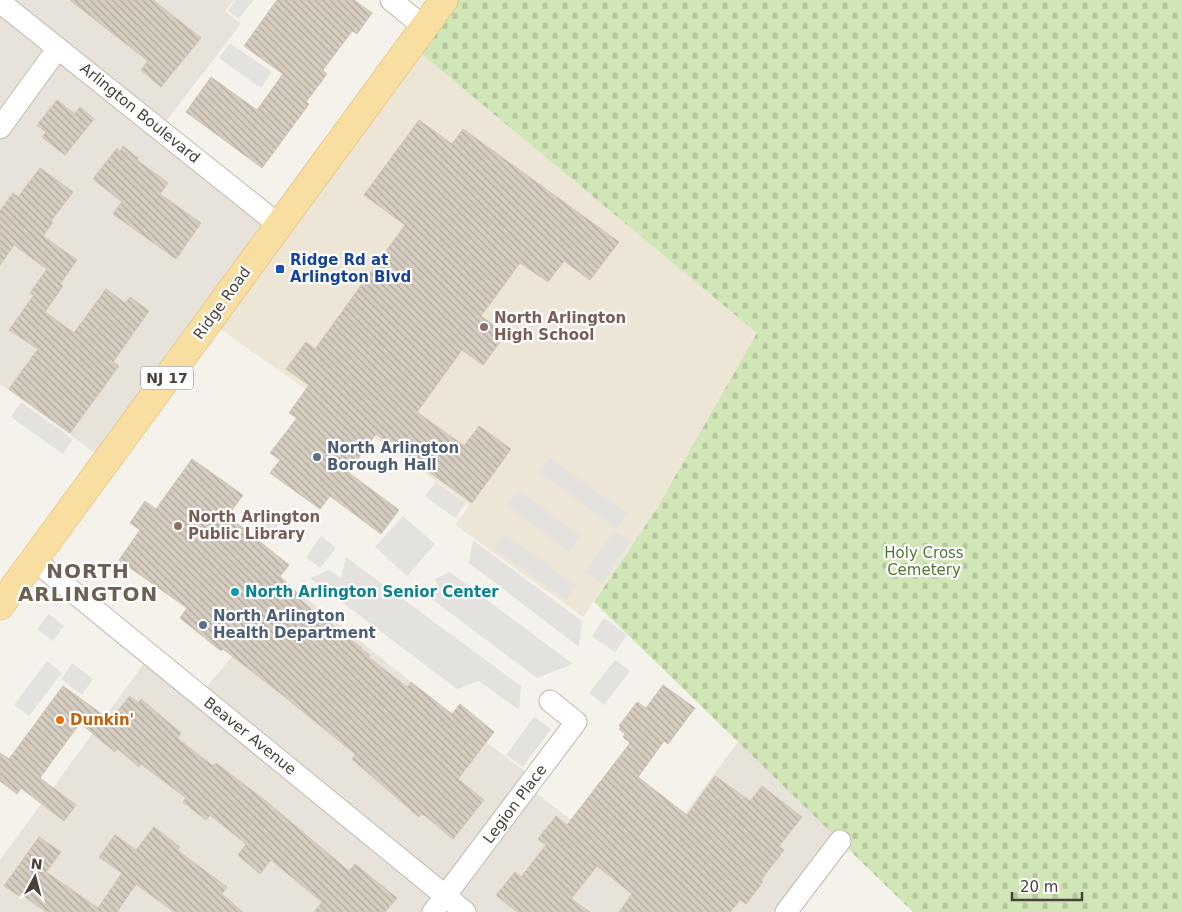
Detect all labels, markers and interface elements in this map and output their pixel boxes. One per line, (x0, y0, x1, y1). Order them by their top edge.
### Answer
street label: Arlington Boulevard (76, 59, 204, 167)
place label: Ridge Rd at Arlington Blvd (290, 251, 411, 286)
street label: Ridge Road (190, 263, 254, 343)
marker: Ridge Rd at Arlington Blvd (274, 263, 286, 275)
place label: North Arlington High School (494, 309, 626, 344)
marker: North Arlington High School (478, 321, 490, 333)
road number: NJ 17 (141, 366, 193, 389)
place label: North Arlington Borough Hall (327, 439, 459, 474)
marker: North Arlington Borough Hall (311, 451, 323, 463)
place label: North Arlington Public Library (188, 508, 320, 543)
marker: North Arlington Public Library (172, 520, 184, 532)
park label: Holy Cross Cemetery (884, 544, 964, 579)
district label: NORTH ARLINGTON (18, 559, 158, 606)
place label: North Arlington Senior Center (245, 583, 499, 601)
marker: North Arlington Senior Center (229, 586, 241, 598)
place label: North Arlington Health Department (213, 607, 376, 642)
marker: North Arlington Health Department (197, 619, 209, 631)
street label: Beaver Avenue (200, 693, 300, 779)
place label: Dunkin' (70, 711, 134, 729)
marker: Dunkin' (54, 714, 66, 726)
street label: Legion Place (479, 761, 551, 847)
north arrow (10, 852, 60, 902)
text: N (30, 855, 43, 873)
scale bar (1012, 870, 1082, 902)
text: 20 m (1020, 878, 1058, 896)

